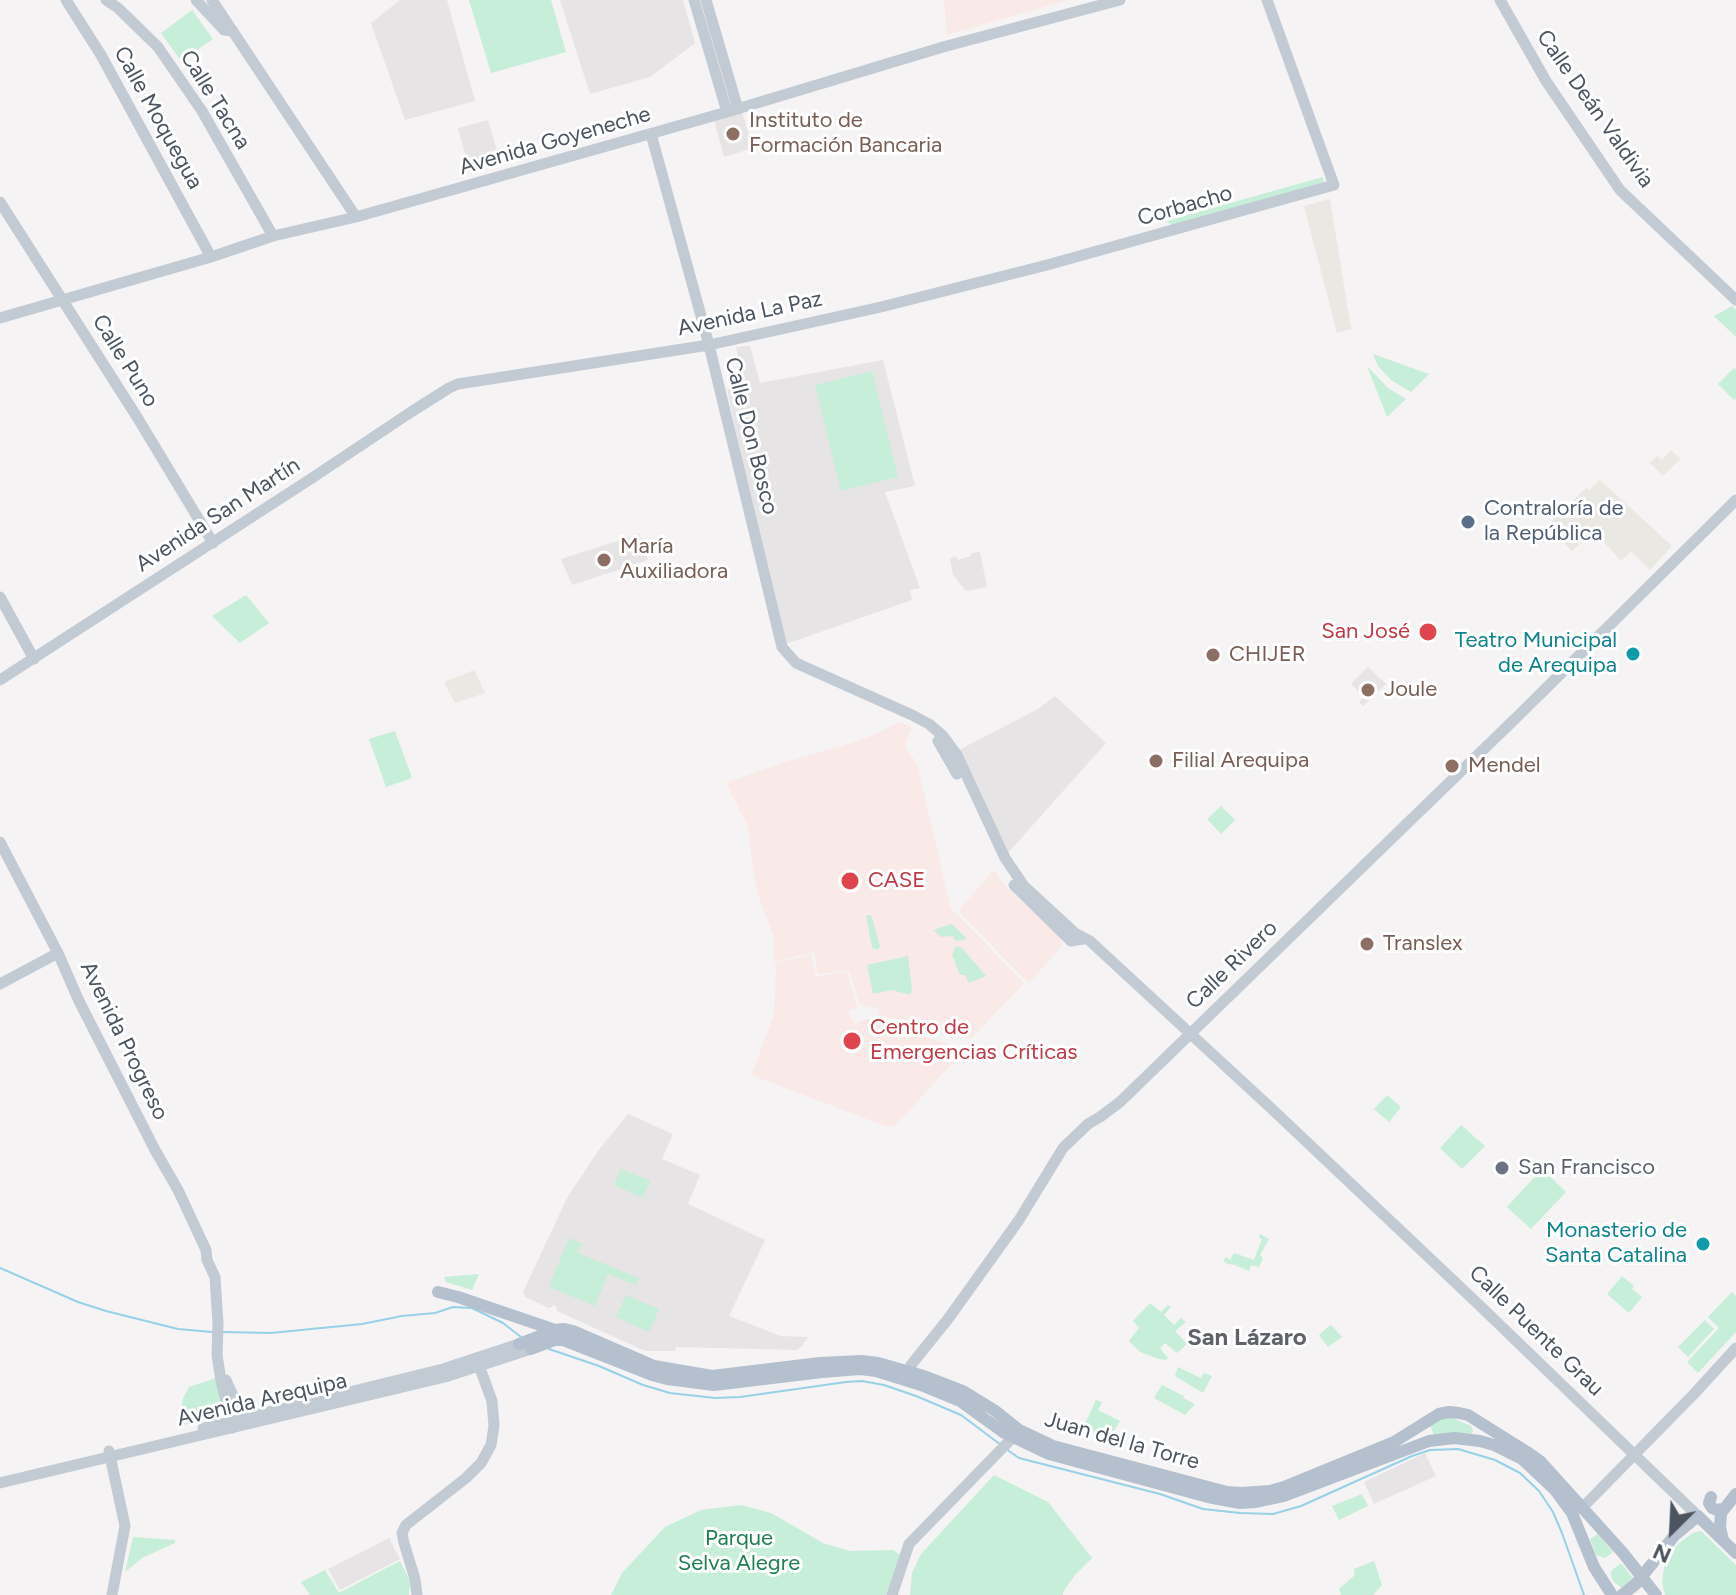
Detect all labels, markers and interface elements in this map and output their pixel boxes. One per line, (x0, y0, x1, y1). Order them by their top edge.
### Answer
street label: Calle Deán Valdivia (1531, 25, 1659, 193)
street label: Calle Moquegua (108, 42, 208, 194)
street label: Calle Tacna (174, 46, 256, 154)
street label: Avenida Goyeneche (456, 101, 654, 181)
place label: Instituto de Formación Bancaria (749, 108, 942, 160)
marker: Instituto de Formación Bancaria (724, 125, 742, 143)
street label: Corbacho (1135, 180, 1235, 232)
street label: Avenida La Paz (675, 286, 825, 342)
street label: Calle Puno (86, 310, 164, 412)
street label: Calle Don Bosco (719, 355, 783, 517)
street label: Avenida San Martín (131, 452, 305, 578)
place label: Contraloría de la República (1484, 496, 1624, 548)
marker: Contraloría de la República (1459, 513, 1477, 531)
place label: María Auxiliadora (620, 534, 728, 586)
marker: María Auxiliadora (595, 551, 613, 569)
place label: San José (1321, 619, 1410, 645)
marker: San José (1417, 621, 1439, 643)
place label: Teatro Municipal de Arequipa (1455, 628, 1617, 680)
place label: CHIJER (1229, 642, 1305, 668)
marker: Teatro Municipal de Arequipa (1624, 645, 1642, 663)
marker: CHIJER (1204, 646, 1222, 664)
place label: Joule (1384, 677, 1437, 703)
marker: Joule (1359, 681, 1377, 699)
place label: Filial Arequipa (1172, 748, 1309, 774)
marker: Filial Arequipa (1147, 752, 1165, 770)
place label: Mendel (1468, 753, 1541, 779)
marker: Mendel (1443, 757, 1461, 775)
place label: CASE (868, 868, 925, 894)
marker: CASE (839, 870, 861, 892)
street label: Calle Rivero (1181, 915, 1283, 1015)
place label: Translex (1383, 931, 1462, 957)
marker: Translex (1358, 935, 1376, 953)
street label: Avenida Progreso (74, 957, 174, 1125)
place label: Centro de Emergencias Críticas (870, 1015, 1078, 1066)
marker: Centro de Emergencias Críticas (841, 1030, 863, 1052)
place label: San Francisco (1518, 1155, 1655, 1181)
marker: San Francisco (1493, 1159, 1511, 1177)
place label: Monasterio de Santa Catalina (1545, 1218, 1687, 1270)
marker: Monasterio de Santa Catalina (1694, 1235, 1712, 1253)
street label: Calle Puente Grau (1463, 1260, 1609, 1402)
district label: San Lázaro (1187, 1324, 1307, 1352)
street label: Avenida Arequipa (175, 1368, 349, 1432)
street label: Juan del la Torre (1042, 1406, 1202, 1476)
north arrow (1632, 1491, 1712, 1571)
park label: Parque Selva Alegre (678, 1526, 800, 1578)
text: N (1649, 1538, 1675, 1569)

